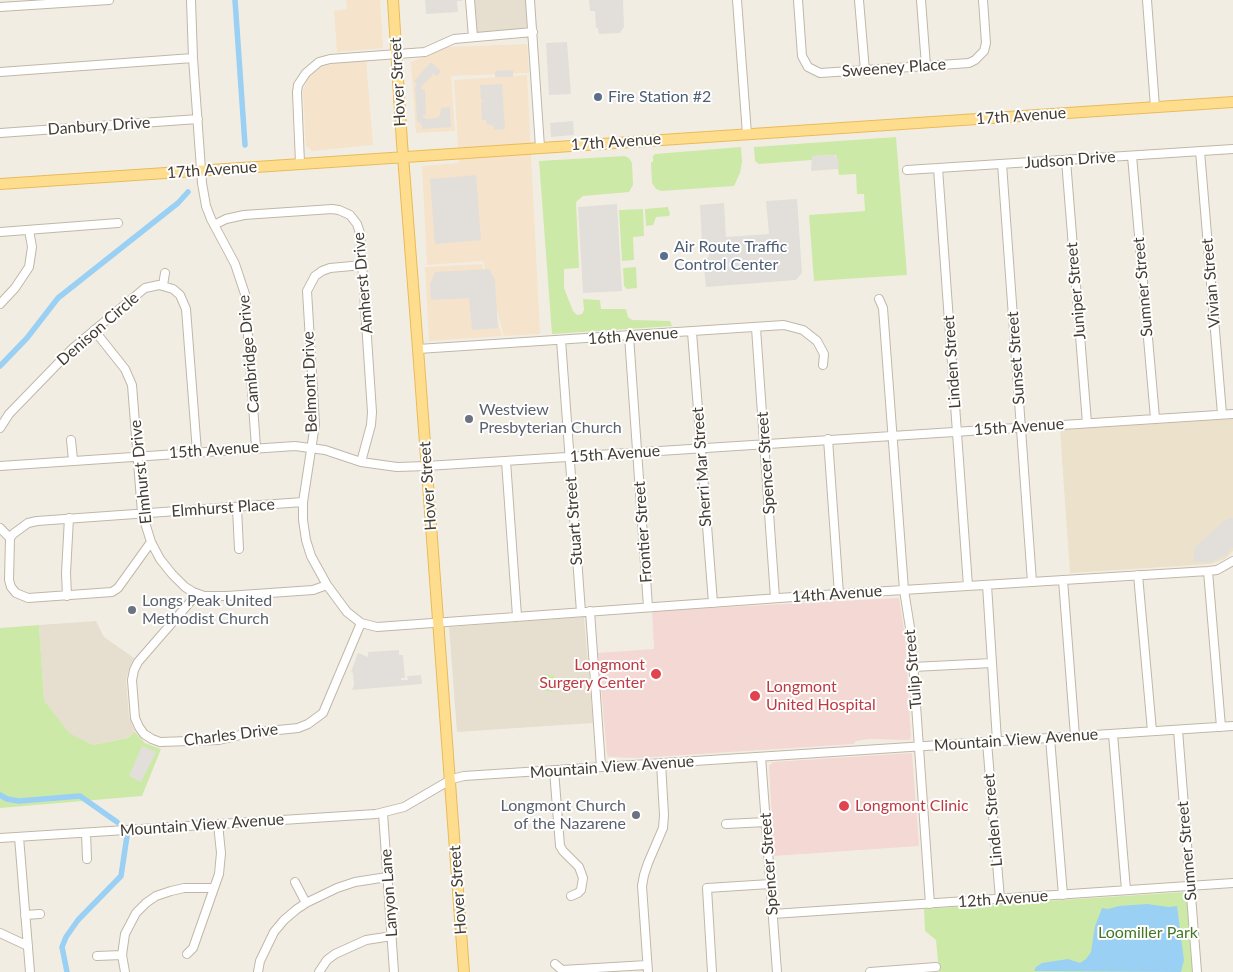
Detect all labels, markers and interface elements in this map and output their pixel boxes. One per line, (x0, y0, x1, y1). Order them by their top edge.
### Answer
street label: Hover Street (386, 37, 410, 127)
street label: Sweeney Place (841, 55, 947, 81)
place label: Fire Station #2 (608, 87, 711, 107)
marker: Fire Station #2 (592, 91, 604, 103)
street label: 17th Avenue (975, 103, 1067, 129)
street label: Danbury Drive (47, 113, 151, 139)
street label: 17th Avenue (570, 129, 662, 155)
street label: Judson Drive (1024, 147, 1116, 173)
street label: 17th Avenue (166, 157, 258, 183)
street label: Amherst Drive (349, 231, 377, 335)
street label: Sumner Street (1129, 236, 1157, 338)
place label: Air Route Traffic Control Center (674, 237, 787, 275)
street label: Vivian Street (1198, 237, 1224, 329)
street label: Juniper Street (1062, 242, 1090, 340)
marker: Air Route Traffic Control Center (658, 250, 670, 262)
street label: Denison Circle (53, 288, 143, 370)
street label: Cambridge Drive (234, 294, 264, 414)
street label: Sunset Street (1003, 311, 1029, 405)
street label: Linden Street (939, 315, 965, 409)
street label: 16th Avenue (587, 323, 679, 349)
street label: Belmont Drive (299, 331, 321, 433)
place label: Westview Presbyterian Church (479, 400, 622, 438)
street label: Sherri Mar Street (688, 406, 716, 528)
street label: Spencer Street (753, 411, 779, 515)
marker: Westview Presbyterian Church (463, 413, 475, 425)
street label: 15th Avenue (973, 414, 1065, 440)
street label: Elmhurst Drive (126, 419, 156, 525)
street label: 15th Avenue (168, 437, 260, 463)
street label: Hover Street (415, 441, 441, 531)
street label: 15th Avenue (569, 441, 661, 467)
street label: Stuart Street (561, 476, 587, 566)
street label: Frontier Street (630, 480, 656, 584)
street label: Elmhurst Place (171, 495, 275, 521)
street label: 14th Avenue (791, 581, 883, 607)
place label: Longs Peak United Methodist Church (142, 591, 272, 629)
marker: Longs Peak United Methodist Church (126, 604, 138, 616)
street label: Tulip Street (900, 629, 926, 709)
place label: Longmont Surgery Center (539, 655, 645, 693)
marker: Longmont Surgery Center (649, 667, 663, 681)
place label: Longmont United Hospital (766, 677, 876, 715)
marker: Longmont United Hospital (748, 689, 762, 703)
street label: Charles Drive (183, 720, 279, 750)
street label: Mountain View Avenue (933, 725, 1099, 755)
street label: Mountain View Avenue (529, 752, 695, 782)
street label: Linden Street (979, 773, 1007, 867)
place label: Longmont Church of the Nazarene (501, 796, 626, 834)
place label: Longmont Clinic (855, 796, 969, 816)
marker: Longmont Clinic (837, 799, 851, 813)
street label: Sumner Street (1173, 800, 1201, 902)
marker: Longmont Church of the Nazarene (630, 809, 642, 821)
street label: Mountain View Avenue (119, 810, 285, 840)
street label: Spencer Street (756, 812, 782, 916)
street label: Hover Street (445, 845, 471, 935)
street label: Lanyon Lane (376, 848, 402, 938)
street label: 12th Avenue (957, 886, 1049, 912)
park label: Loomiller Park (1098, 923, 1198, 943)

